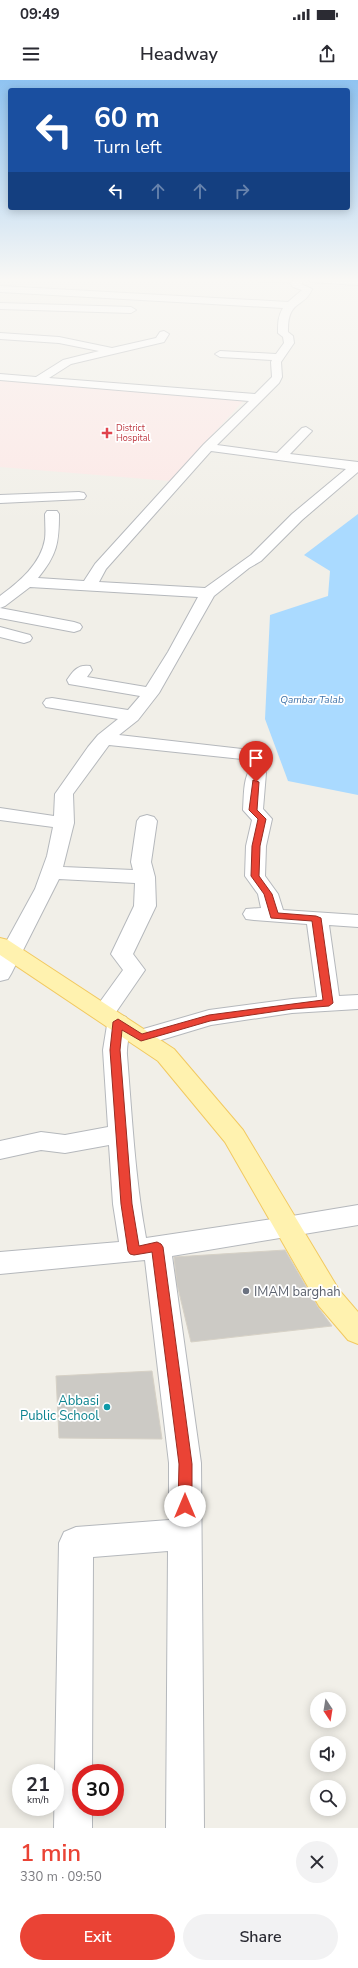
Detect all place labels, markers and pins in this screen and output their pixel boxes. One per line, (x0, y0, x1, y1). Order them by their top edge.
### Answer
place label: District Hospital (116, 422, 150, 444)
marker: District Hospital (101, 427, 113, 439)
pin (239, 741, 273, 782)
place label: IMAM barghah (254, 1283, 341, 1301)
marker: IMAM barghah (241, 1286, 251, 1296)
place label: Abbasi Public School (20, 1392, 99, 1425)
marker: Abbasi Public School (102, 1402, 112, 1412)

